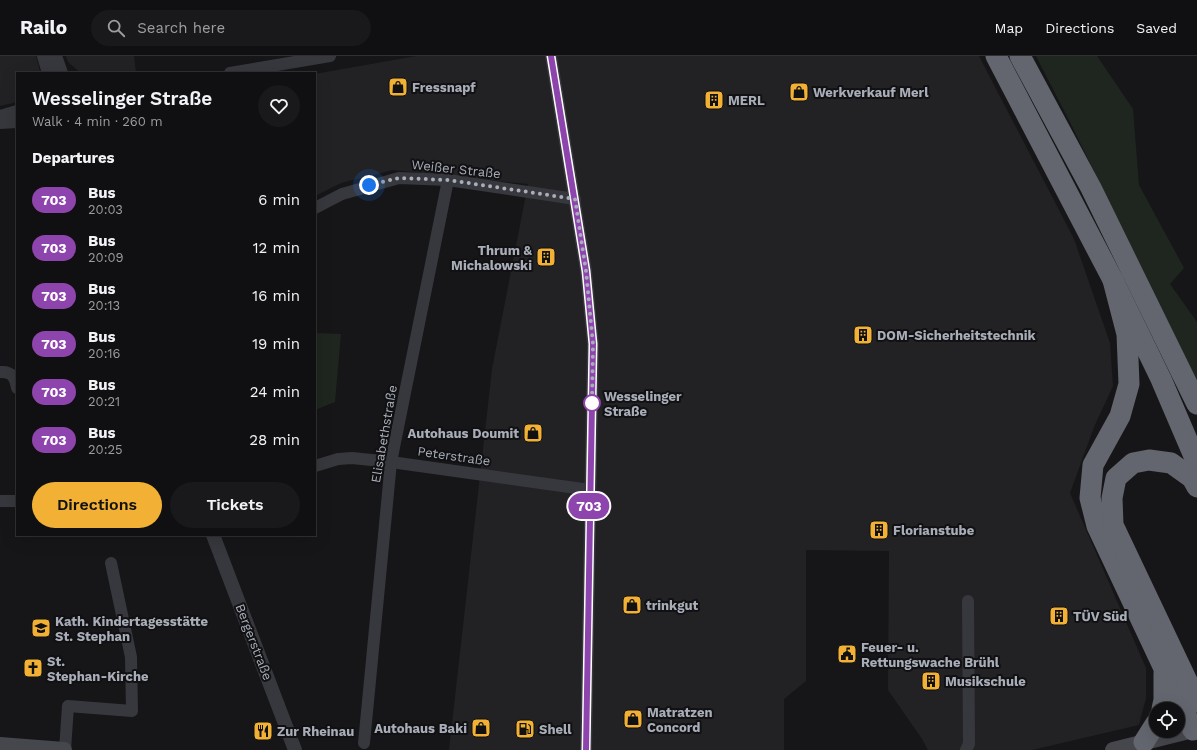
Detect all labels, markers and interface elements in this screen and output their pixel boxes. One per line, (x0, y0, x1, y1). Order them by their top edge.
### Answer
search box (91, 10, 371, 46)
text: Railo (20, 16, 67, 39)
icon: search (105, 17, 127, 39)
text: Search here (137, 19, 225, 37)
text: Map (995, 20, 1023, 36)
text: Directions (1045, 20, 1114, 36)
text: Saved (1136, 20, 1177, 36)
shop icon: Fressnapf (387, 76, 409, 98)
place label: Fressnapf (412, 80, 476, 95)
shop icon: Werkverkauf Merl (788, 81, 810, 103)
button: heart (258, 85, 300, 127)
place label: Werkverkauf Merl (813, 85, 929, 100)
text: Wesselinger Straße (32, 87, 212, 110)
building icon: MERL (703, 89, 725, 111)
place label: MERL (728, 93, 765, 108)
text: Walk · 4 min · 260 m (32, 114, 163, 129)
text: Departures (32, 149, 115, 167)
street label: Weißer Straße (411, 157, 501, 181)
your location (359, 175, 379, 195)
text: Bus (88, 184, 116, 202)
text: 6 min (258, 191, 300, 209)
text: 703 (41, 192, 67, 208)
text: 20:03 (88, 202, 123, 217)
text: Bus (88, 232, 116, 250)
text: 12 min (253, 239, 300, 257)
text: 703 (41, 240, 67, 256)
place label: Thrum & Michalowski (451, 243, 533, 273)
building icon: Thrum & Michalowski (535, 246, 557, 268)
text: 20:09 (88, 250, 124, 265)
text: Bus (88, 280, 116, 298)
text: 16 min (252, 287, 300, 305)
text: 703 (41, 288, 67, 304)
text: 20:13 (88, 298, 120, 313)
building icon: DOM-Sicherheitstechnik (852, 324, 874, 346)
text: Bus (88, 328, 116, 346)
place label: DOM-Sicherheitstechnik (877, 328, 1036, 343)
text: 19 min (252, 335, 300, 353)
text: 703 (41, 336, 67, 352)
text: 20:16 (88, 346, 121, 361)
text: Bus (88, 376, 116, 394)
text: 24 min (250, 383, 300, 401)
text: 703 (41, 384, 67, 400)
street label: Elisabethstraße (368, 384, 400, 484)
place label: Wesselinger Straße (604, 389, 682, 419)
text: 20:21 (88, 394, 120, 409)
marker: Wesselinger Straße (583, 394, 601, 412)
shop icon: Autohaus Doumit (522, 422, 544, 444)
text: Bus (88, 424, 116, 442)
place label: Autohaus Doumit (408, 426, 519, 441)
text: 28 min (249, 431, 300, 449)
text: 703 (41, 432, 67, 448)
text: 20:25 (88, 442, 123, 457)
street label: Peterstraße (417, 443, 491, 469)
button: Directions (32, 482, 162, 528)
button: Tickets (170, 482, 300, 528)
line badge: 703 (566, 493, 612, 519)
text: 703 (576, 498, 602, 514)
building icon: Florianstube (868, 519, 890, 541)
place label: Florianstube (893, 523, 975, 538)
shop icon: trinkgut (621, 594, 643, 616)
place label: trinkgut (646, 598, 699, 613)
street label: Bergerstraße (233, 602, 275, 682)
building icon: TÜV Süd (1048, 605, 1070, 627)
place label: TÜV Süd (1073, 609, 1128, 624)
place label: Kath. Kindertagesstätte St. Stephan (55, 614, 209, 644)
school or university icon: Kath. Kindertagesstätte St. Stephan (30, 617, 52, 639)
place label: Feuer- u. Rettungswache Brühl (861, 640, 1000, 670)
public building icon: Feuer- u. Rettungswache Brühl (836, 643, 858, 665)
place label: St. Stephan-Kirche (47, 654, 149, 684)
church icon: St. Stephan-Kirche (22, 657, 44, 679)
building icon: Musikschule (920, 670, 942, 692)
place label: Musikschule (945, 674, 1026, 689)
map controls (1149, 702, 1185, 738)
button: locate (1149, 702, 1185, 738)
place label: Matratzen Concord (647, 705, 712, 735)
shop icon: Matratzen Concord (622, 708, 644, 730)
shop icon: Autohaus Baki (470, 717, 492, 739)
fuel station icon: Shell (514, 718, 536, 740)
restaurant icon: Zur Rheinau (252, 720, 274, 742)
place label: Autohaus Baki (374, 721, 467, 736)
place label: Shell (539, 722, 572, 737)
place label: Zur Rheinau (277, 724, 354, 739)

